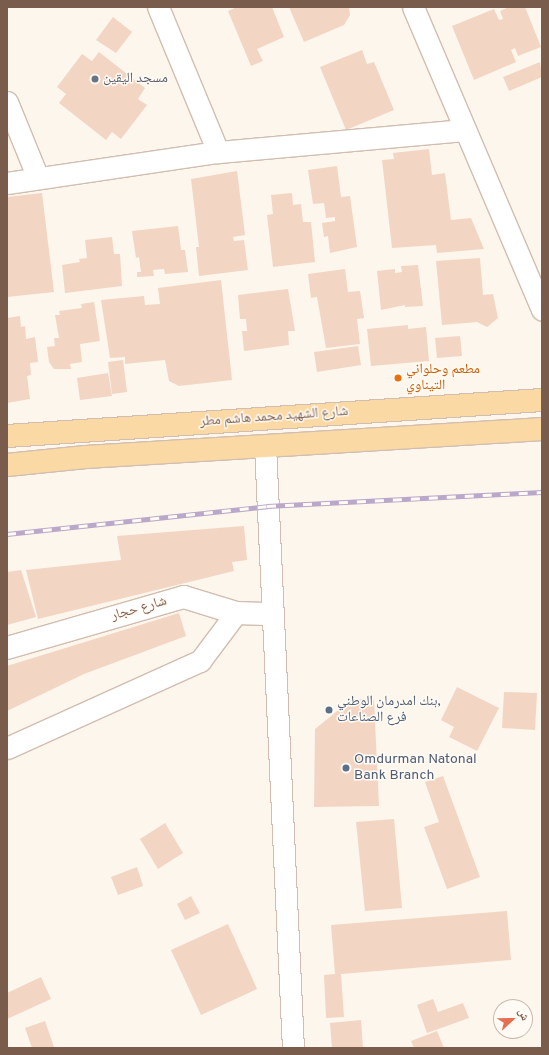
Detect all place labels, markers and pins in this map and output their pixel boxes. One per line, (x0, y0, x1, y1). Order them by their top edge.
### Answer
place label: مسجد اليقين (103, 71, 168, 87)
marker: مسجد اليقين (90, 74, 100, 84)
place label: مطعم وحلواني التيناوي (406, 362, 480, 394)
marker: مطعم وحلواني التيناوي (393, 373, 403, 383)
place label: بنك امدرمان الوطني, فرع الصناعات (337, 694, 441, 726)
marker: بنك امدرمان الوطني, فرع الصناعات (324, 705, 334, 715)
place label: Omdurman Natonal Bank Branch (354, 752, 477, 784)
marker: Omdurman Natonal Bank Branch (341, 763, 351, 773)

